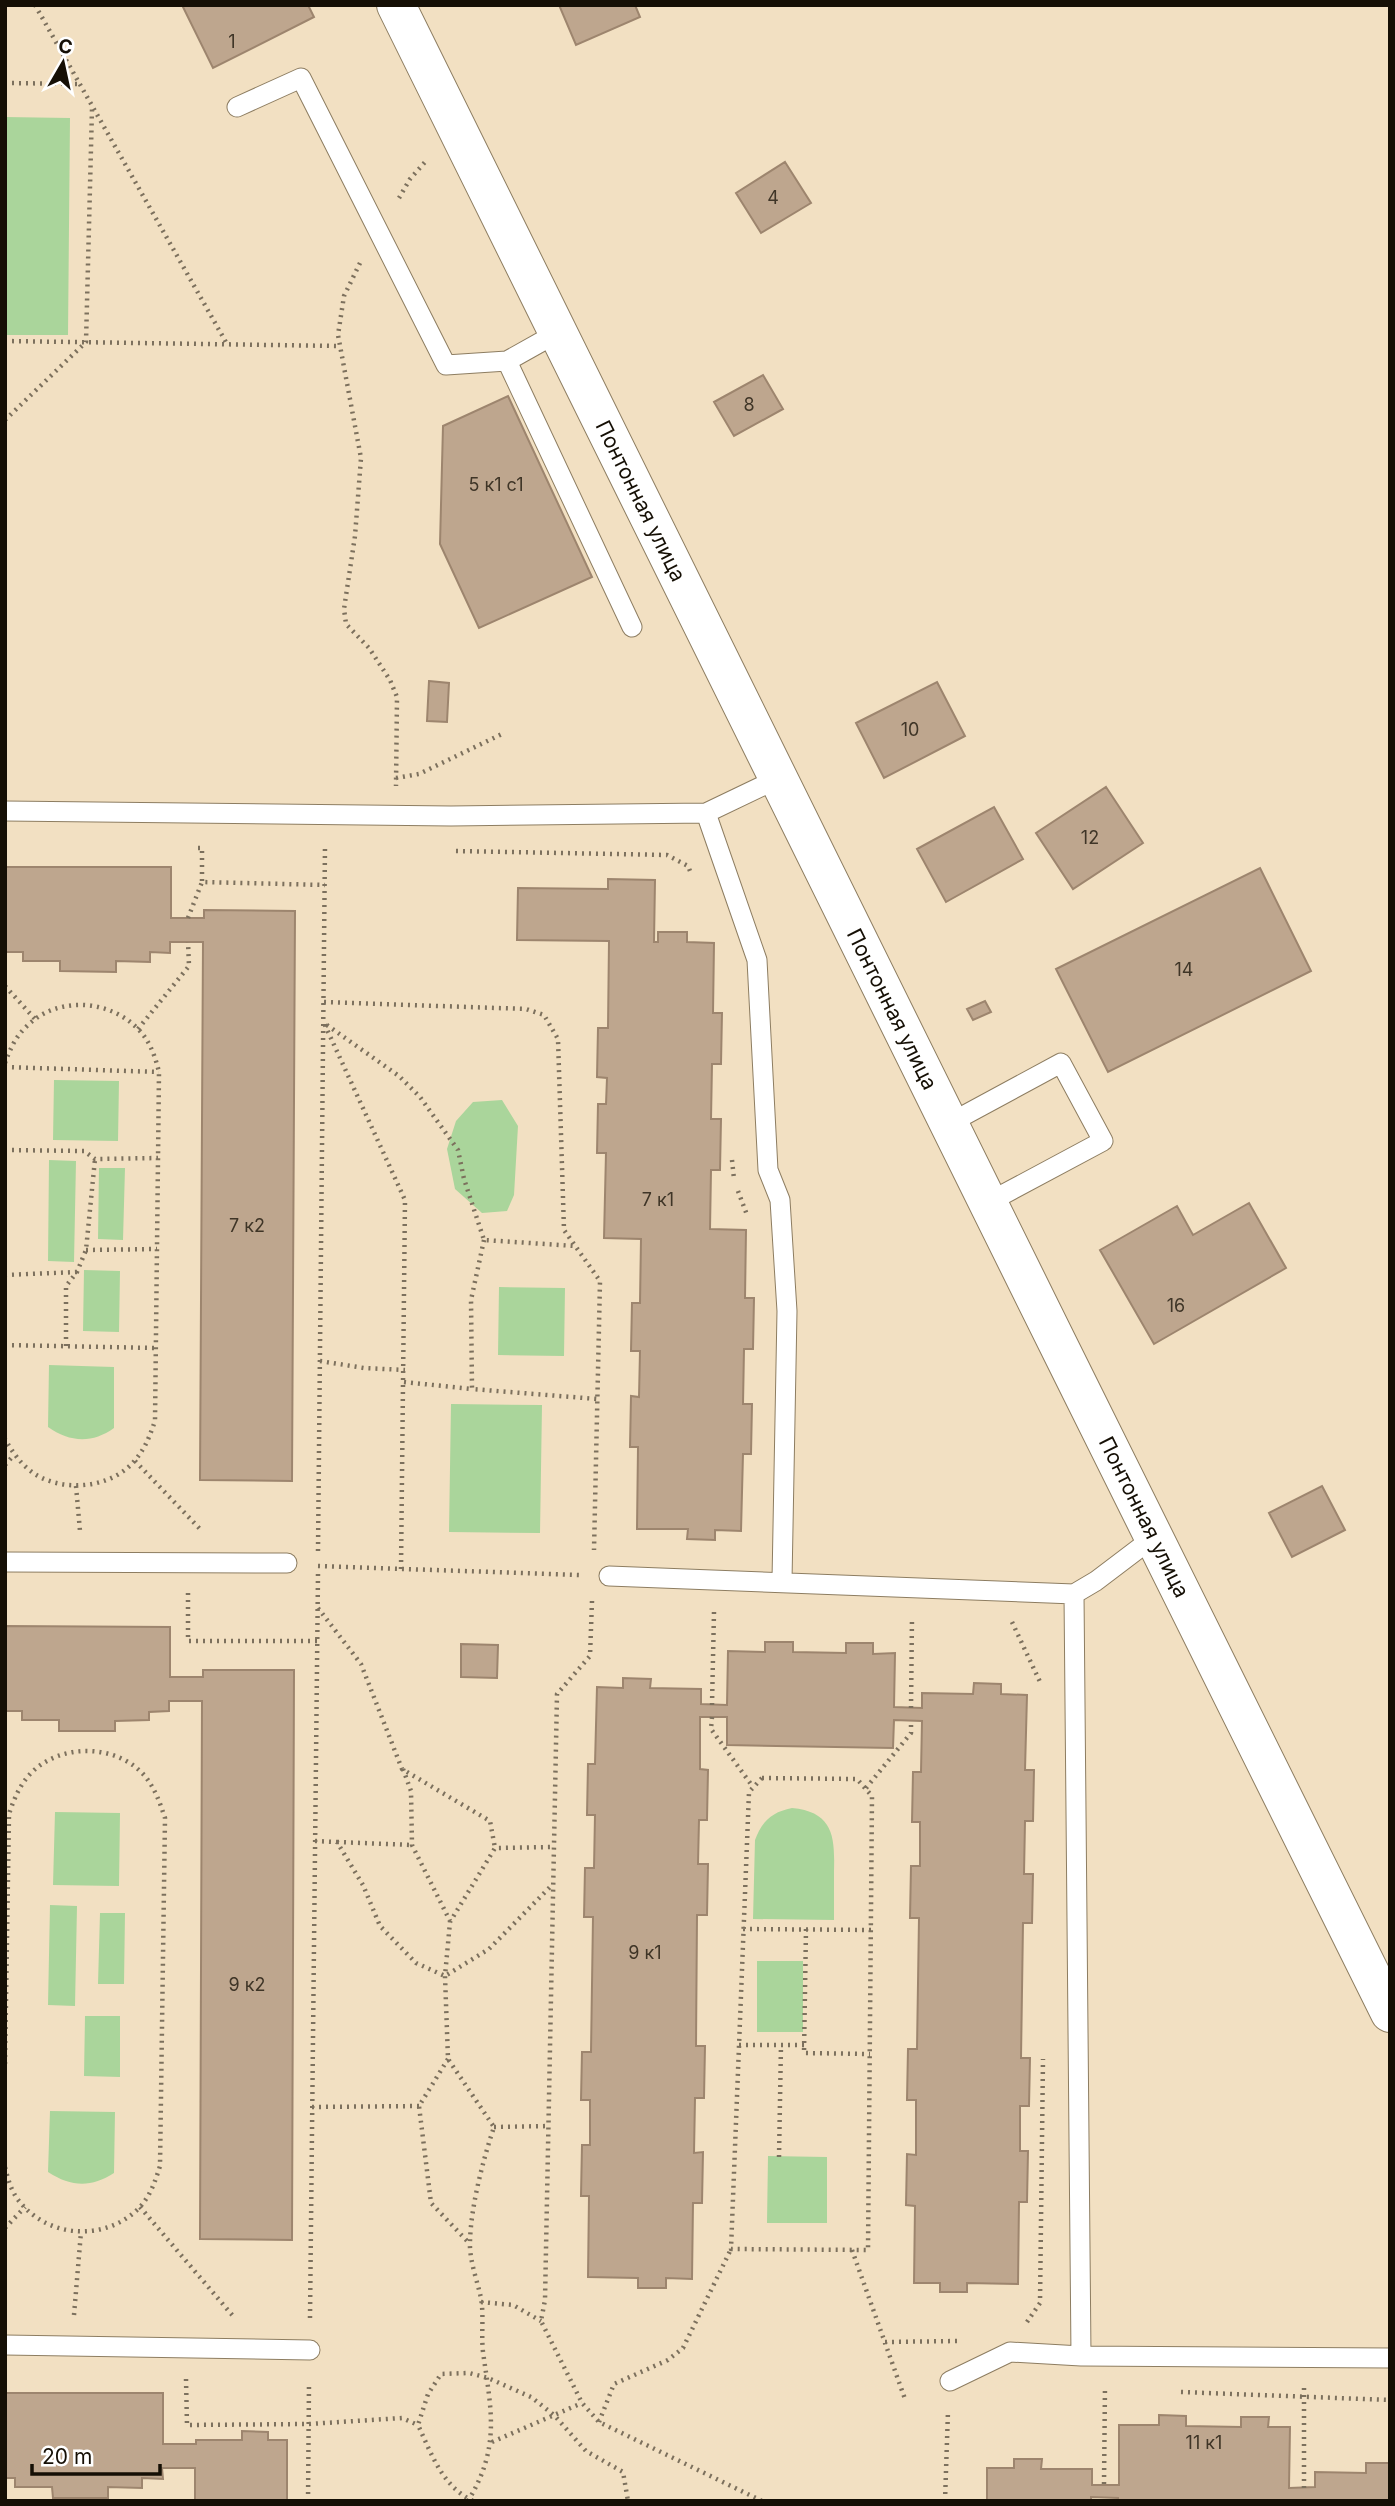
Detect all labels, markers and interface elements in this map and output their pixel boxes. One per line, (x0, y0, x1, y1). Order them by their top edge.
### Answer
north arrow (28, 28, 98, 98)
house number: 1 (228, 31, 236, 52)
text: С (57, 34, 74, 59)
house number: 4 (767, 187, 779, 208)
house number: 8 (743, 394, 755, 415)
street label: Понтонная улица (590, 416, 691, 586)
house number: 5 к1 с1 (468, 474, 524, 495)
house number: 10 (901, 719, 919, 740)
house number: 12 (1081, 827, 1099, 848)
street label: Понтонная улица (842, 924, 943, 1094)
house number: 14 (1175, 959, 1193, 980)
house number: 7 к1 (642, 1189, 674, 1210)
house number: 7 к2 (229, 1215, 265, 1236)
house number: 16 (1167, 1295, 1185, 1316)
street label: Понтонная улица (1094, 1432, 1195, 1602)
house number: 9 к1 (628, 1942, 662, 1963)
house number: 9 к2 (229, 1974, 265, 1995)
scale bar (32, 2432, 159, 2476)
house number: 11 к1 (1186, 2432, 1222, 2453)
text: 20 m (42, 2444, 92, 2469)

